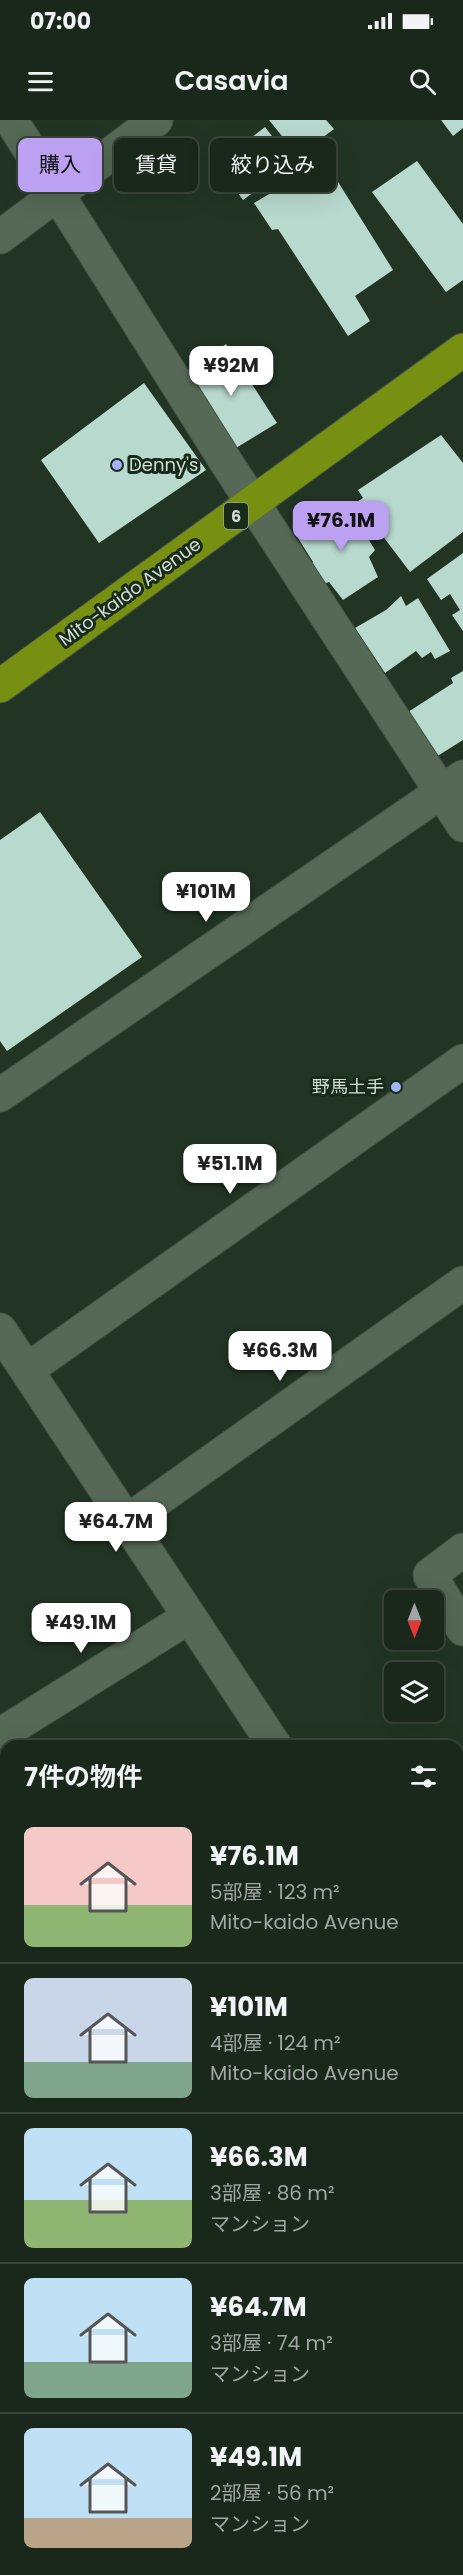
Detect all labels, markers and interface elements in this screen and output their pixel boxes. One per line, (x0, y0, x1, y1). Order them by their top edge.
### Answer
text: 07:00 (30, 6, 91, 37)
text: Casavia (174, 62, 289, 99)
icon: menu (24, 65, 57, 98)
icon: search (406, 65, 439, 98)
chip: 購入 (18, 138, 102, 192)
chip: 賃貸 (114, 138, 198, 192)
chip: 絞り込み (210, 138, 336, 192)
pin: ¥92M (195, 346, 267, 397)
text: ¥92M (203, 351, 259, 379)
place label: Denny's (129, 452, 198, 477)
marker: Denny's (110, 458, 124, 472)
pin: ¥76.1M (292, 501, 390, 552)
road number: 6 (224, 503, 248, 529)
text: ¥76.1M (307, 506, 375, 534)
street label: Mito-kaido Avenue (54, 532, 206, 652)
pin: ¥101M (164, 872, 248, 923)
text: ¥101M (176, 877, 236, 905)
place label: 野馬土手 (312, 1074, 384, 1099)
marker: 野馬土手 (389, 1080, 403, 1094)
pin: ¥51.1M (181, 1144, 279, 1195)
text: ¥51.1M (197, 1149, 263, 1177)
pin: ¥66.3M (231, 1331, 329, 1382)
text: ¥66.3M (243, 1336, 318, 1364)
pin: ¥64.7M (67, 1502, 165, 1553)
text: ¥64.7M (79, 1507, 153, 1535)
north arrow (384, 1590, 444, 1650)
map controls (384, 1590, 444, 1722)
pin: ¥49.1M (32, 1603, 130, 1654)
text: ¥49.1M (46, 1608, 116, 1636)
button: layers (384, 1662, 444, 1722)
text: 7件の物件 (24, 1759, 142, 1795)
icon: filters (407, 1760, 440, 1793)
text: ¥76.1M (210, 1838, 299, 1874)
icon: home (72, 1851, 144, 1923)
text: 5部屋 · 123 m² (210, 1878, 340, 1906)
text: Mito-kaido Avenue (210, 1908, 399, 1936)
text: ¥101M (210, 1989, 288, 2025)
icon: home (72, 2002, 144, 2074)
text: 4部屋 · 124 m² (210, 2029, 341, 2057)
text: Mito-kaido Avenue (210, 2059, 399, 2087)
text: ¥66.3M (210, 2139, 308, 2175)
icon: home (72, 2152, 144, 2224)
text: 3部屋 · 86 m² (210, 2179, 335, 2207)
text: マンション (210, 2210, 310, 2238)
text: ¥64.7M (210, 2289, 307, 2325)
icon: home (72, 2302, 144, 2374)
text: 3部屋 · 74 m² (210, 2329, 333, 2357)
text: マンション (210, 2360, 310, 2388)
text: ¥49.1M (210, 2439, 302, 2475)
icon: home (72, 2452, 144, 2524)
text: 2部屋 · 56 m² (210, 2479, 334, 2507)
text: マンション (210, 2510, 310, 2538)

